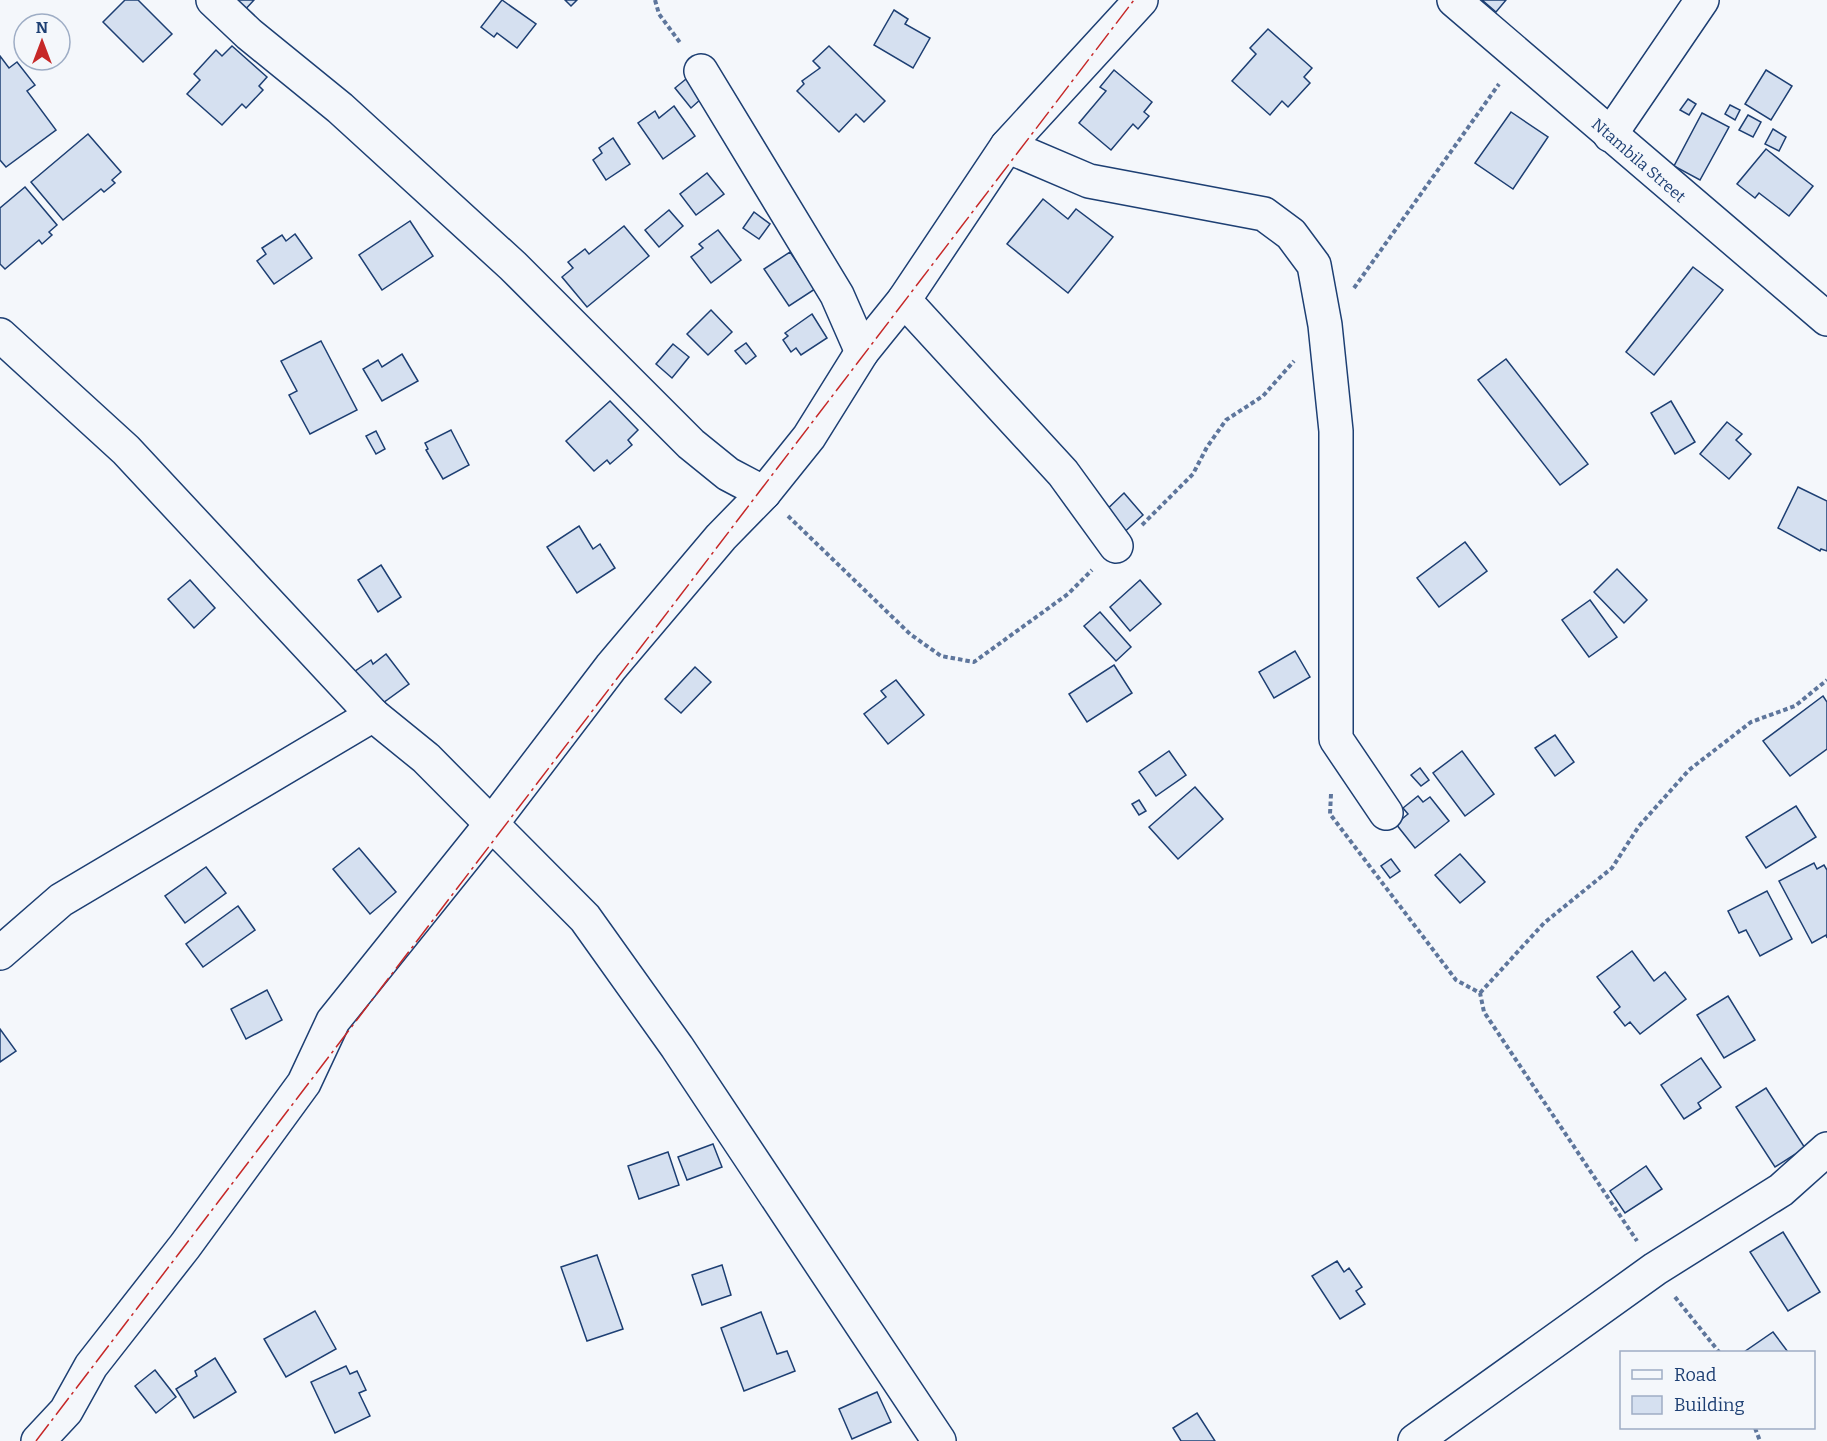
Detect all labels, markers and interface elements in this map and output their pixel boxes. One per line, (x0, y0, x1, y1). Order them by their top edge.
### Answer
north arrow (12, 12, 72, 72)
text: N (36, 18, 48, 37)
street label: Ntambila Street (1588, 115, 1690, 206)
legend (1620, 1351, 1815, 1429)
text: Road (1674, 1364, 1717, 1386)
text: Building (1674, 1394, 1745, 1416)

